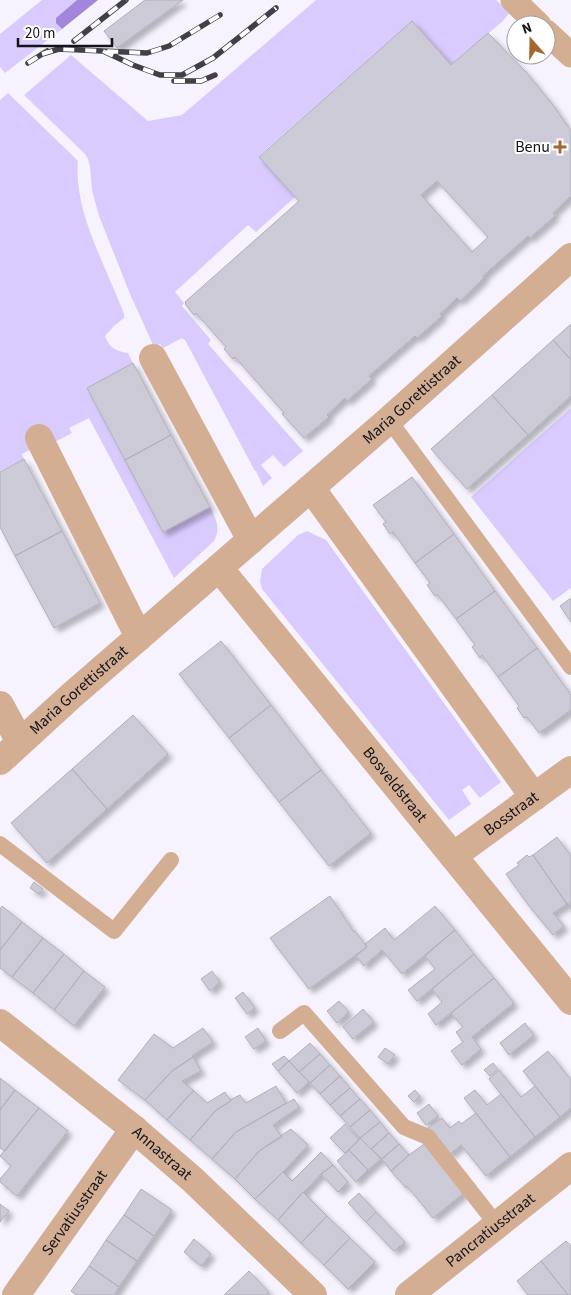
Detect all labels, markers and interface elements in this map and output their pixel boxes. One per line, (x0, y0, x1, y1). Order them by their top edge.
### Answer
scale bar (18, 15, 111, 47)
north arrow (506, 15, 556, 65)
text: N (519, 18, 535, 40)
text: 20 m (25, 23, 55, 44)
place label: Benu (515, 136, 550, 158)
marker: Benu (554, 141, 566, 153)
street label: Maria Gorettistraat (358, 349, 466, 449)
street label: Maria Gorettistraat (25, 640, 133, 740)
street label: Bosveldstraat (358, 742, 433, 827)
street label: Bosstraat (479, 786, 544, 841)
street label: Annastraat (127, 1121, 197, 1186)
street label: Servatiusstraat (36, 1165, 113, 1260)
street label: Pancratiusstraat (441, 1187, 540, 1273)

